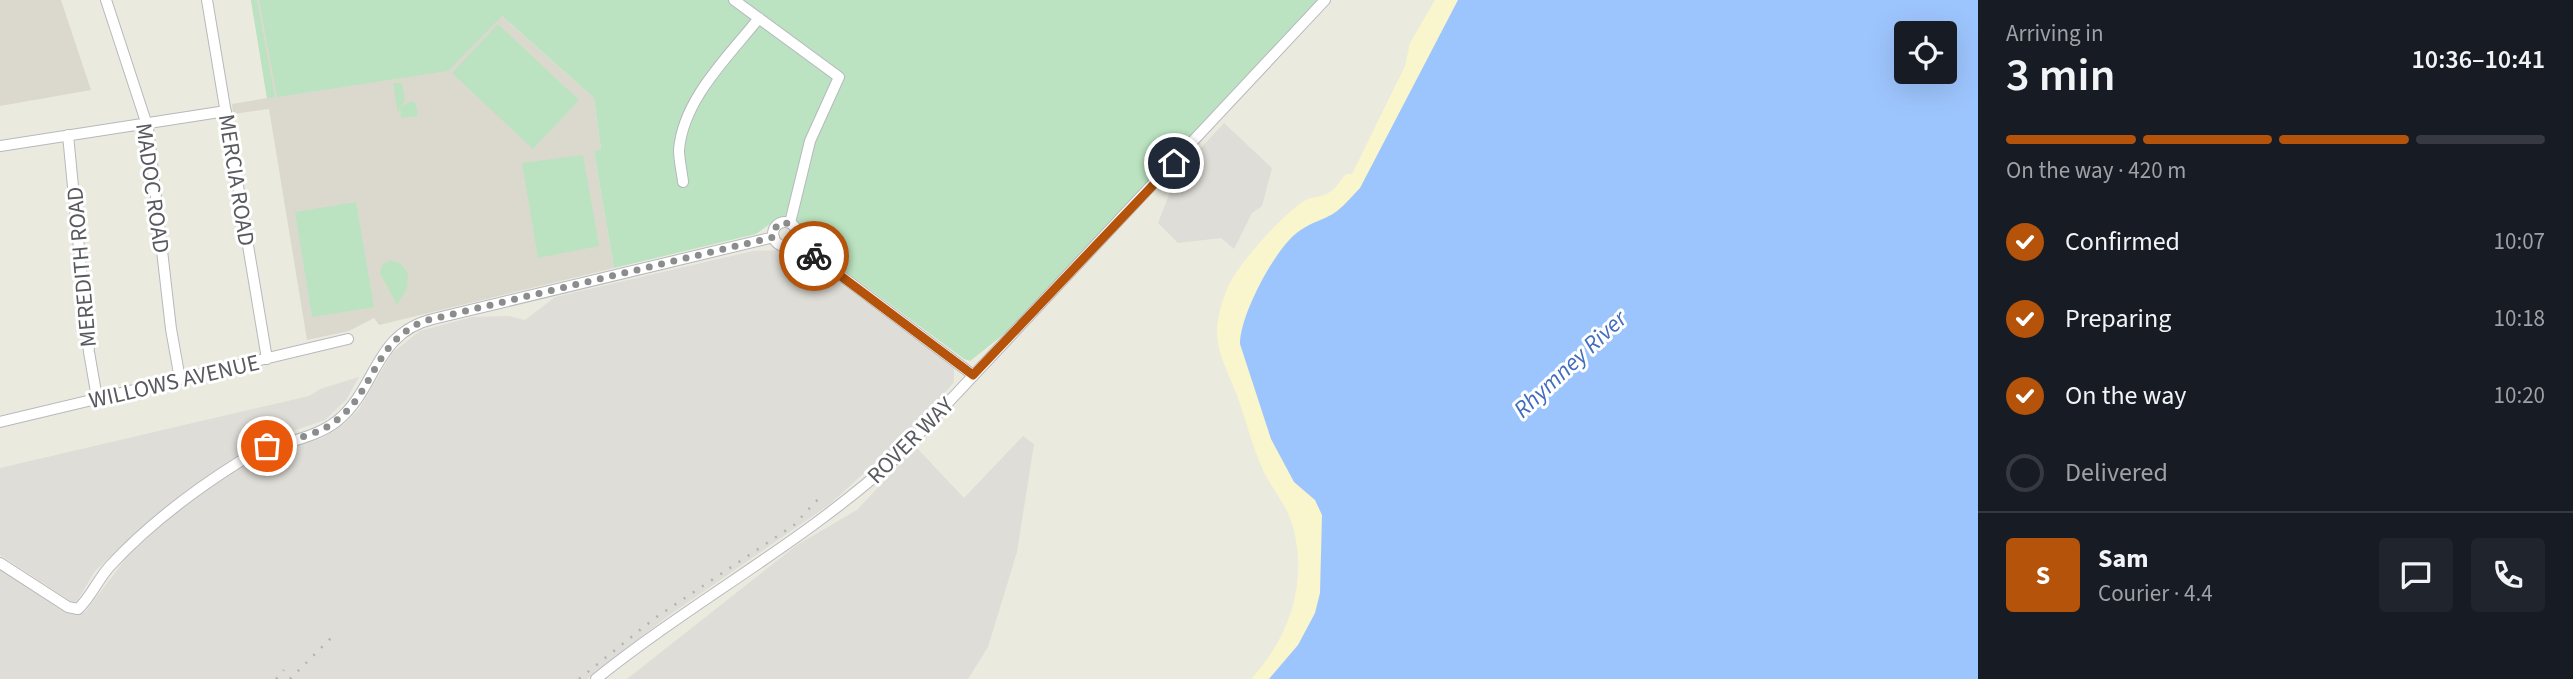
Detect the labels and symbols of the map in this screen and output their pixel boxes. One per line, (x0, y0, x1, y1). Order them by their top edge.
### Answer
street label: MERCIA ROAD (210, 112, 263, 248)
street label: MADOC ROAD (127, 121, 178, 255)
pin (1144, 133, 1204, 193)
street label: MEREDITH ROAD (58, 185, 105, 349)
courier (779, 221, 849, 291)
water label: Rhymney River (1506, 301, 1636, 426)
street label: WILLOWS AVENUE (86, 346, 263, 417)
street label: ROVER WAY (859, 389, 961, 491)
pin (237, 416, 297, 476)

